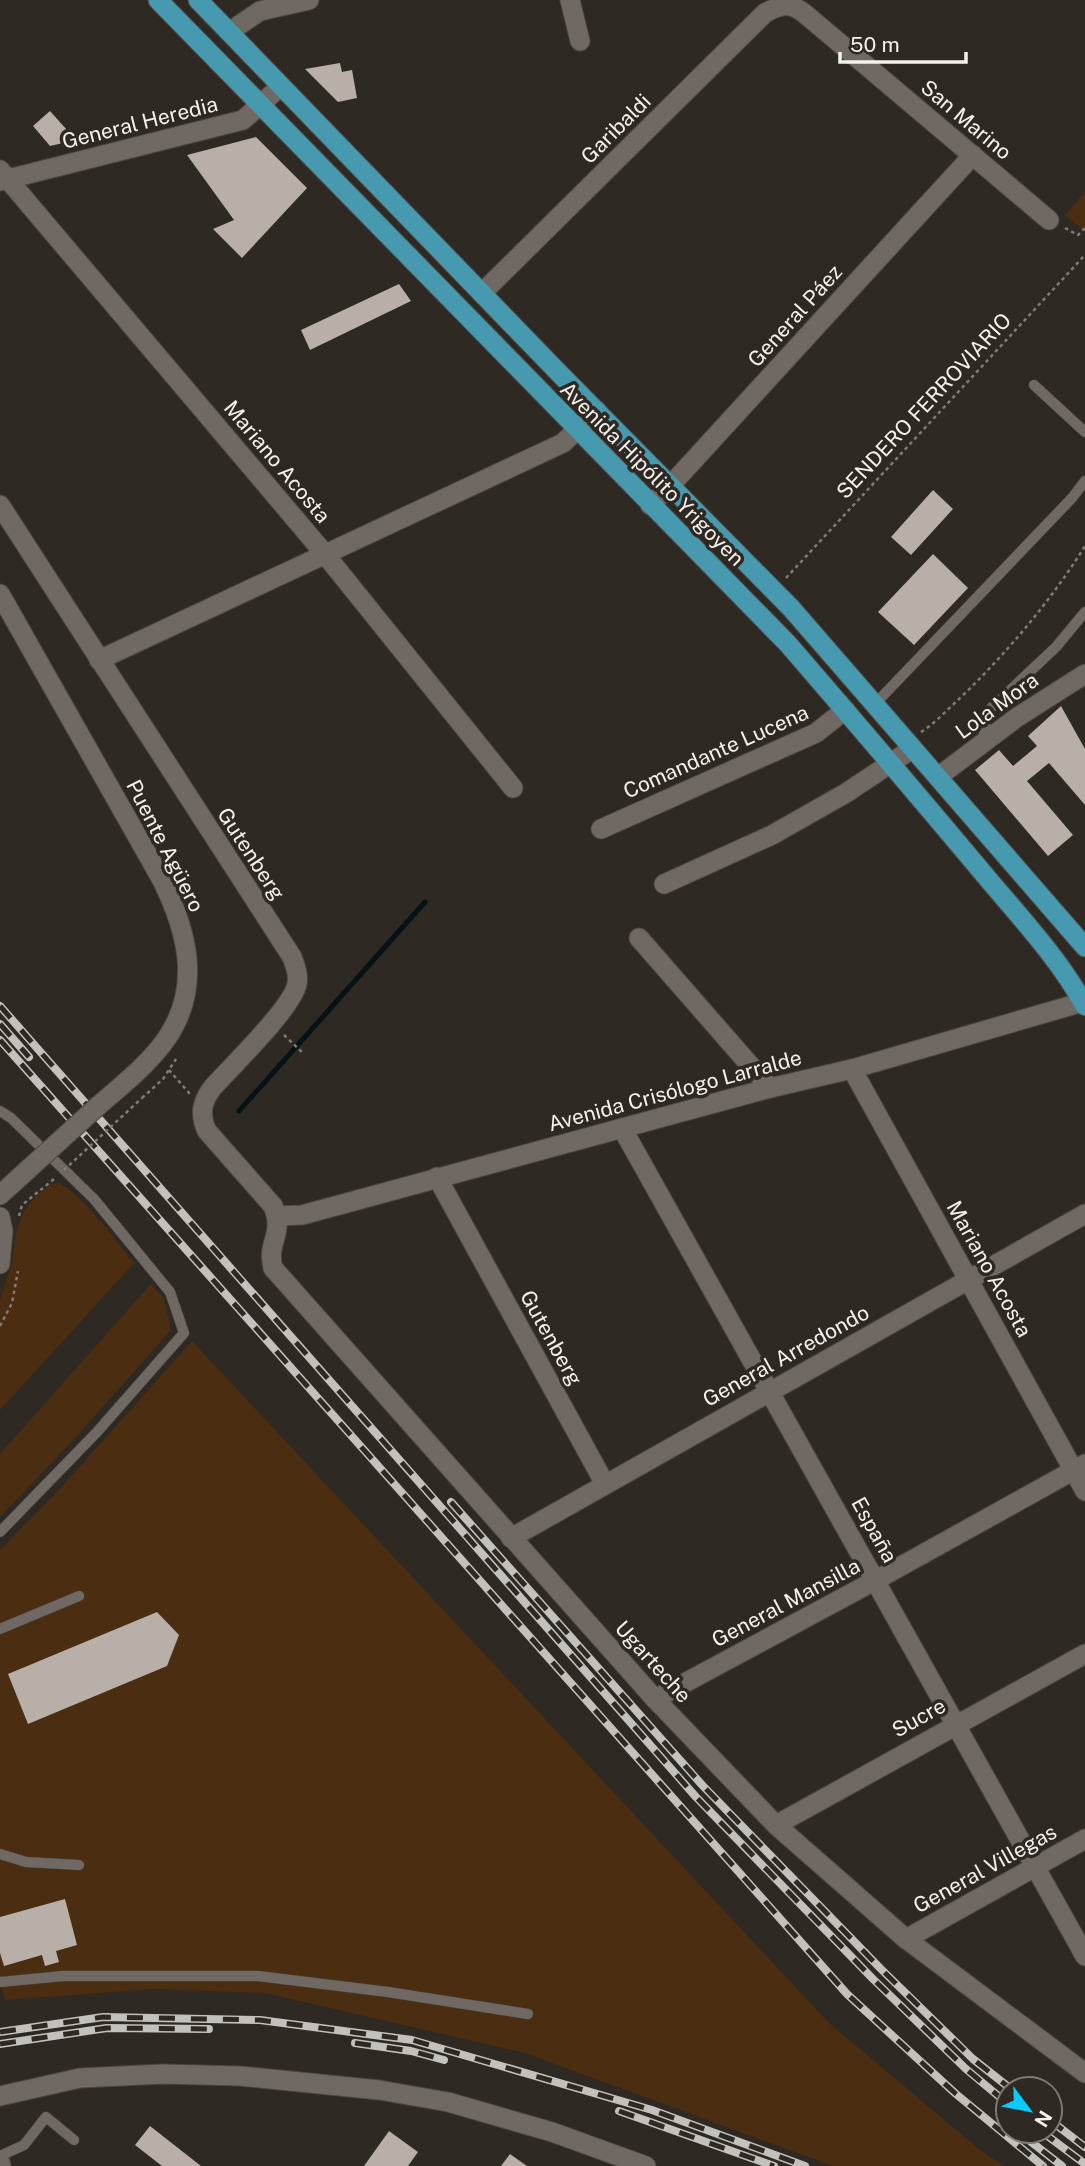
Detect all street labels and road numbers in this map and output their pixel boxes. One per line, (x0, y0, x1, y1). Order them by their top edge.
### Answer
street label: San Marino (916, 75, 1017, 165)
street label: Garibaldi (576, 89, 656, 169)
street label: General Heredia (59, 91, 220, 154)
street label: General Páez (742, 259, 847, 372)
street label: SENDERO FERROVIARIO (831, 308, 1016, 504)
street label: Avenida Hipólito Yrigoyen (555, 377, 749, 571)
street label: Mariano Acosta (219, 395, 336, 528)
street label: Lola Mora (950, 667, 1043, 744)
street label: Comandante Lucena (619, 699, 812, 804)
street label: Puente Agüero (121, 775, 210, 916)
street label: Gutenberg (212, 803, 290, 905)
street label: Avenida Crisólogo Larralde (545, 1045, 804, 1136)
street label: Mariano Acosta (942, 1196, 1037, 1341)
street label: Gutenberg (515, 1286, 588, 1390)
street label: General Arredondo (698, 1299, 873, 1412)
street label: España (846, 1493, 903, 1567)
street label: General Mansilla (707, 1553, 864, 1652)
street label: Ugarteche (610, 1616, 697, 1708)
street label: Sucre (888, 1693, 950, 1742)
street label: General Villegas (909, 1819, 1061, 1918)

